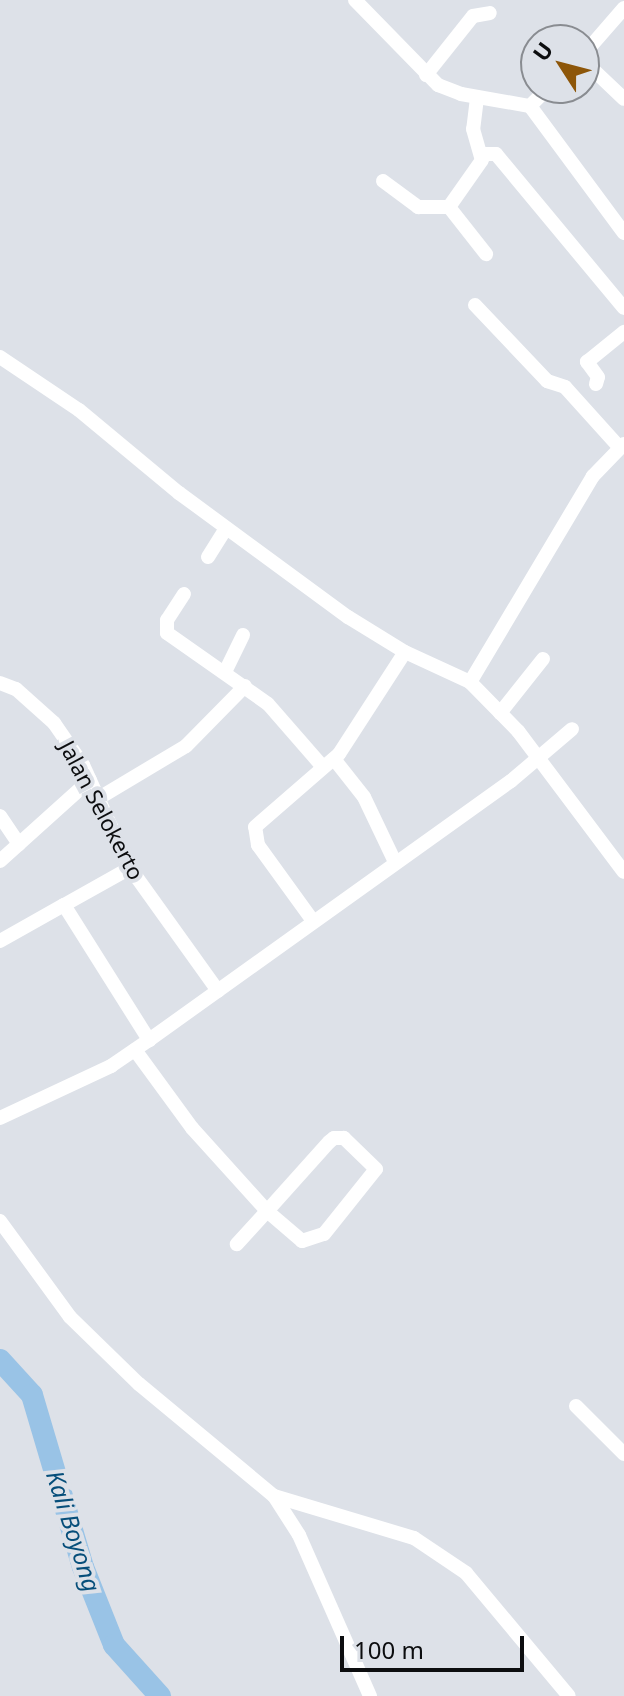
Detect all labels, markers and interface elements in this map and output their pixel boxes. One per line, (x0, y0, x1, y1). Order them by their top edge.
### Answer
north arrow (520, 24, 600, 104)
text: U (525, 36, 559, 67)
street label: Jalan Selokerto (54, 736, 150, 884)
water label: Kali Boyong (41, 1467, 107, 1595)
scale bar (344, 1620, 528, 1670)
text: 100 m (354, 1633, 424, 1666)

